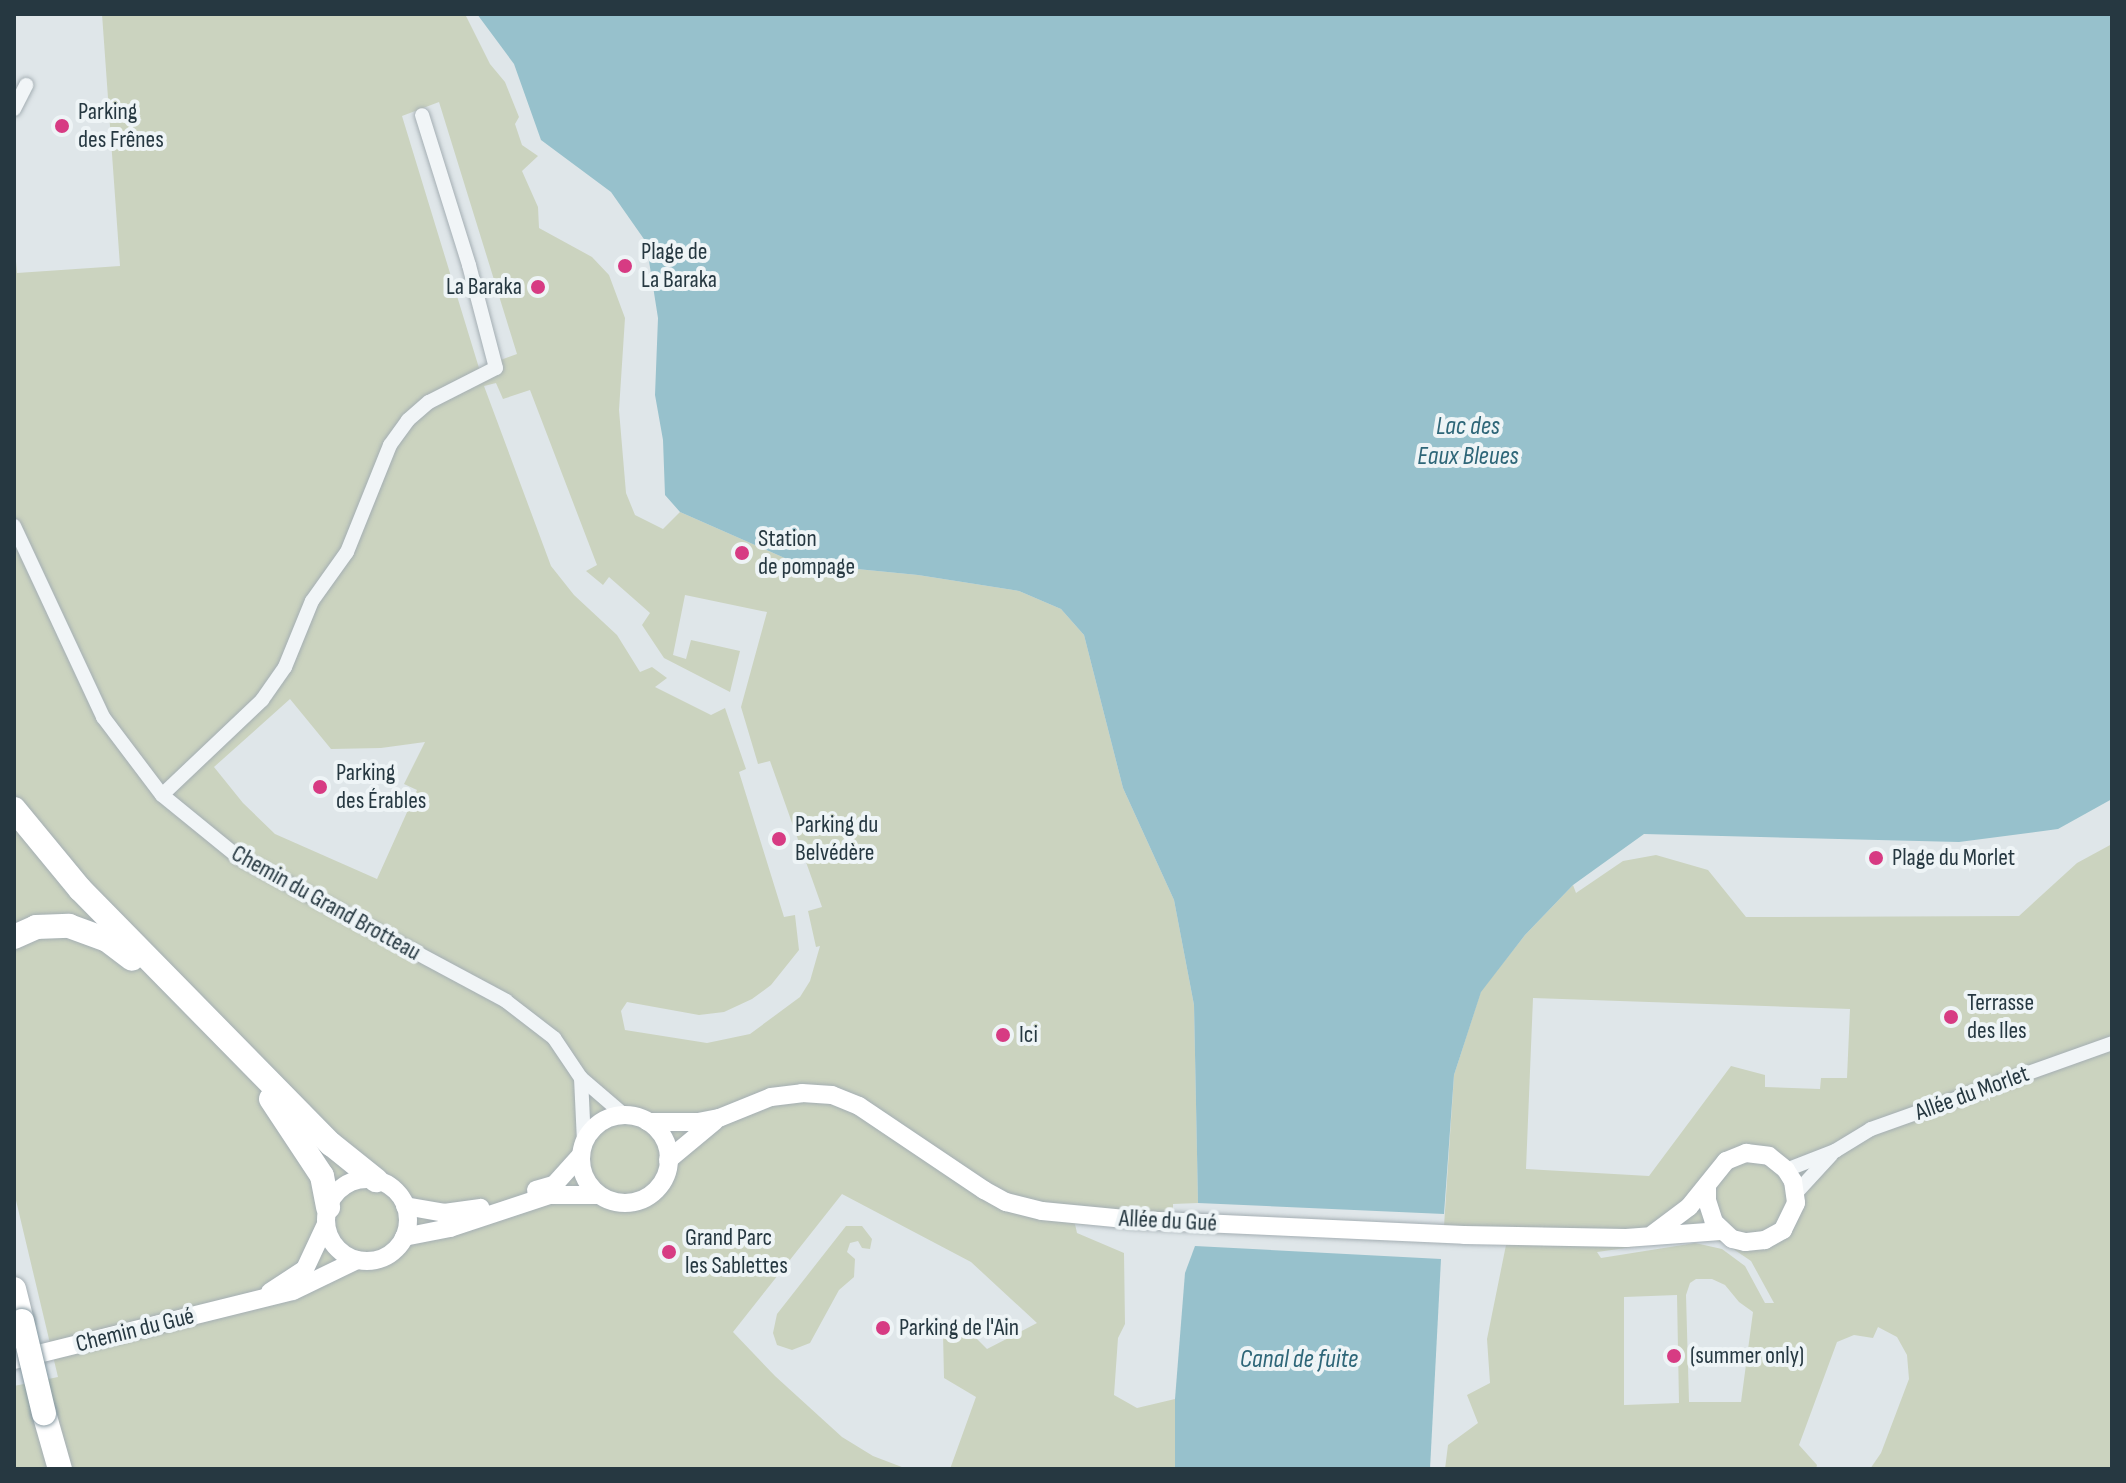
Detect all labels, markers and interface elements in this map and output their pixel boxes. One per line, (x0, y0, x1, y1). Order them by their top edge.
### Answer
place label: Parking des Frênes (78, 98, 164, 154)
marker: Parking des Frênes (53, 117, 71, 135)
place label: Plage de La Baraka (641, 238, 717, 294)
marker: Plage de La Baraka (616, 257, 634, 275)
place label: La Baraka (446, 273, 522, 301)
marker: La Baraka (529, 278, 547, 296)
water label: Lac des Eaux Bleues (1417, 411, 1519, 472)
place label: Station de pompage (758, 525, 855, 581)
marker: Station de pompage (733, 544, 751, 562)
place label: Parking des Érables (336, 759, 426, 815)
marker: Parking des Érables (311, 778, 329, 796)
place label: Parking du Belvédère (795, 811, 878, 867)
marker: Parking du Belvédère (770, 830, 788, 848)
street label: Chemin du Grand Brotteau (226, 839, 426, 967)
place label: Plage du Morlet (1892, 844, 2015, 872)
marker: Plage du Morlet (1867, 849, 1885, 867)
place label: Terrasse des Iles (1967, 989, 2034, 1045)
marker: Terrasse des Iles (1942, 1008, 1960, 1026)
place label: Ici (1019, 1021, 1038, 1049)
marker: Ici (994, 1026, 1012, 1044)
street label: Allée du Morlet (1911, 1059, 2033, 1127)
street label: Allée du Gué (1118, 1204, 1218, 1238)
place label: Grand Parc les Sablettes (685, 1224, 788, 1280)
marker: Grand Parc les Sablettes (660, 1243, 678, 1261)
street label: Chemin du Gué (73, 1301, 197, 1359)
place label: Parking de l'Ain (899, 1314, 1019, 1342)
marker: Parking de l'Ain (874, 1319, 892, 1337)
place label: (summer only) (1690, 1342, 1804, 1370)
water label: Canal de fuite (1240, 1344, 1358, 1376)
marker: (summer only) (1665, 1347, 1683, 1365)

